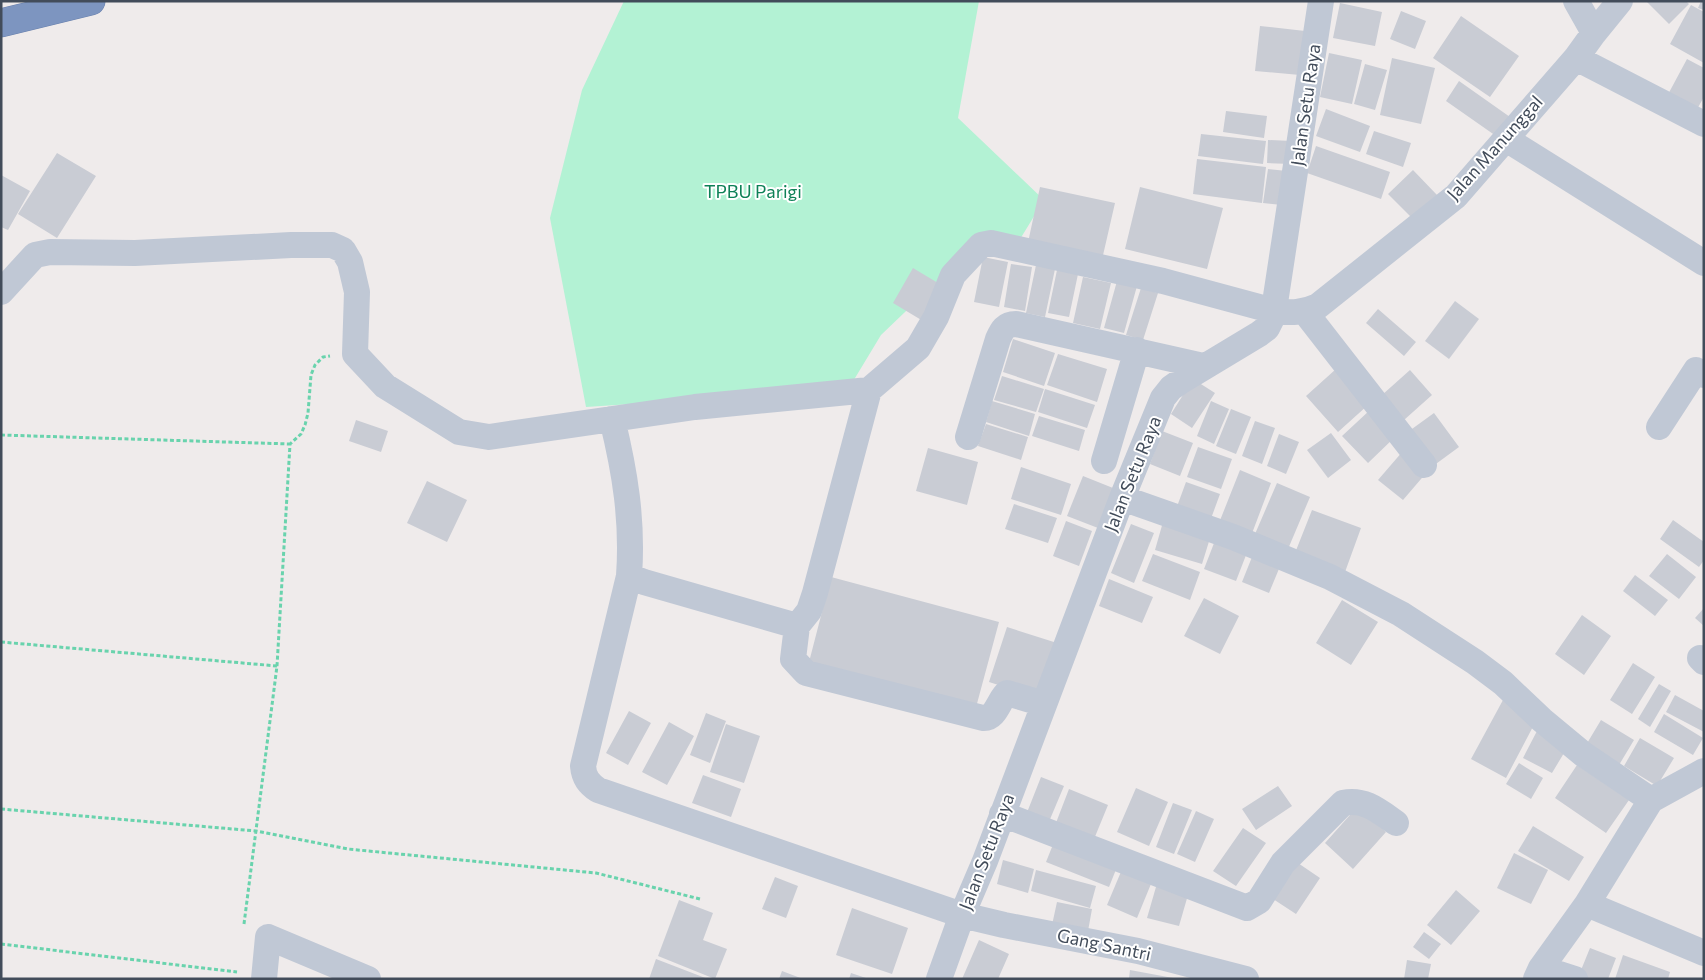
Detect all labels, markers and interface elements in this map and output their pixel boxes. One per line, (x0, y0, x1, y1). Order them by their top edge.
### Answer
street label: Jalan Setu Raya (1286, 42, 1324, 167)
street label: Jalan Manunggal (1442, 91, 1547, 204)
park label: TPBU Parigi (704, 180, 802, 202)
street label: Jalan Setu Raya (1099, 412, 1165, 535)
street label: Jalan Setu Raya (954, 790, 1018, 913)
street label: Gang Santri (1055, 923, 1153, 965)

